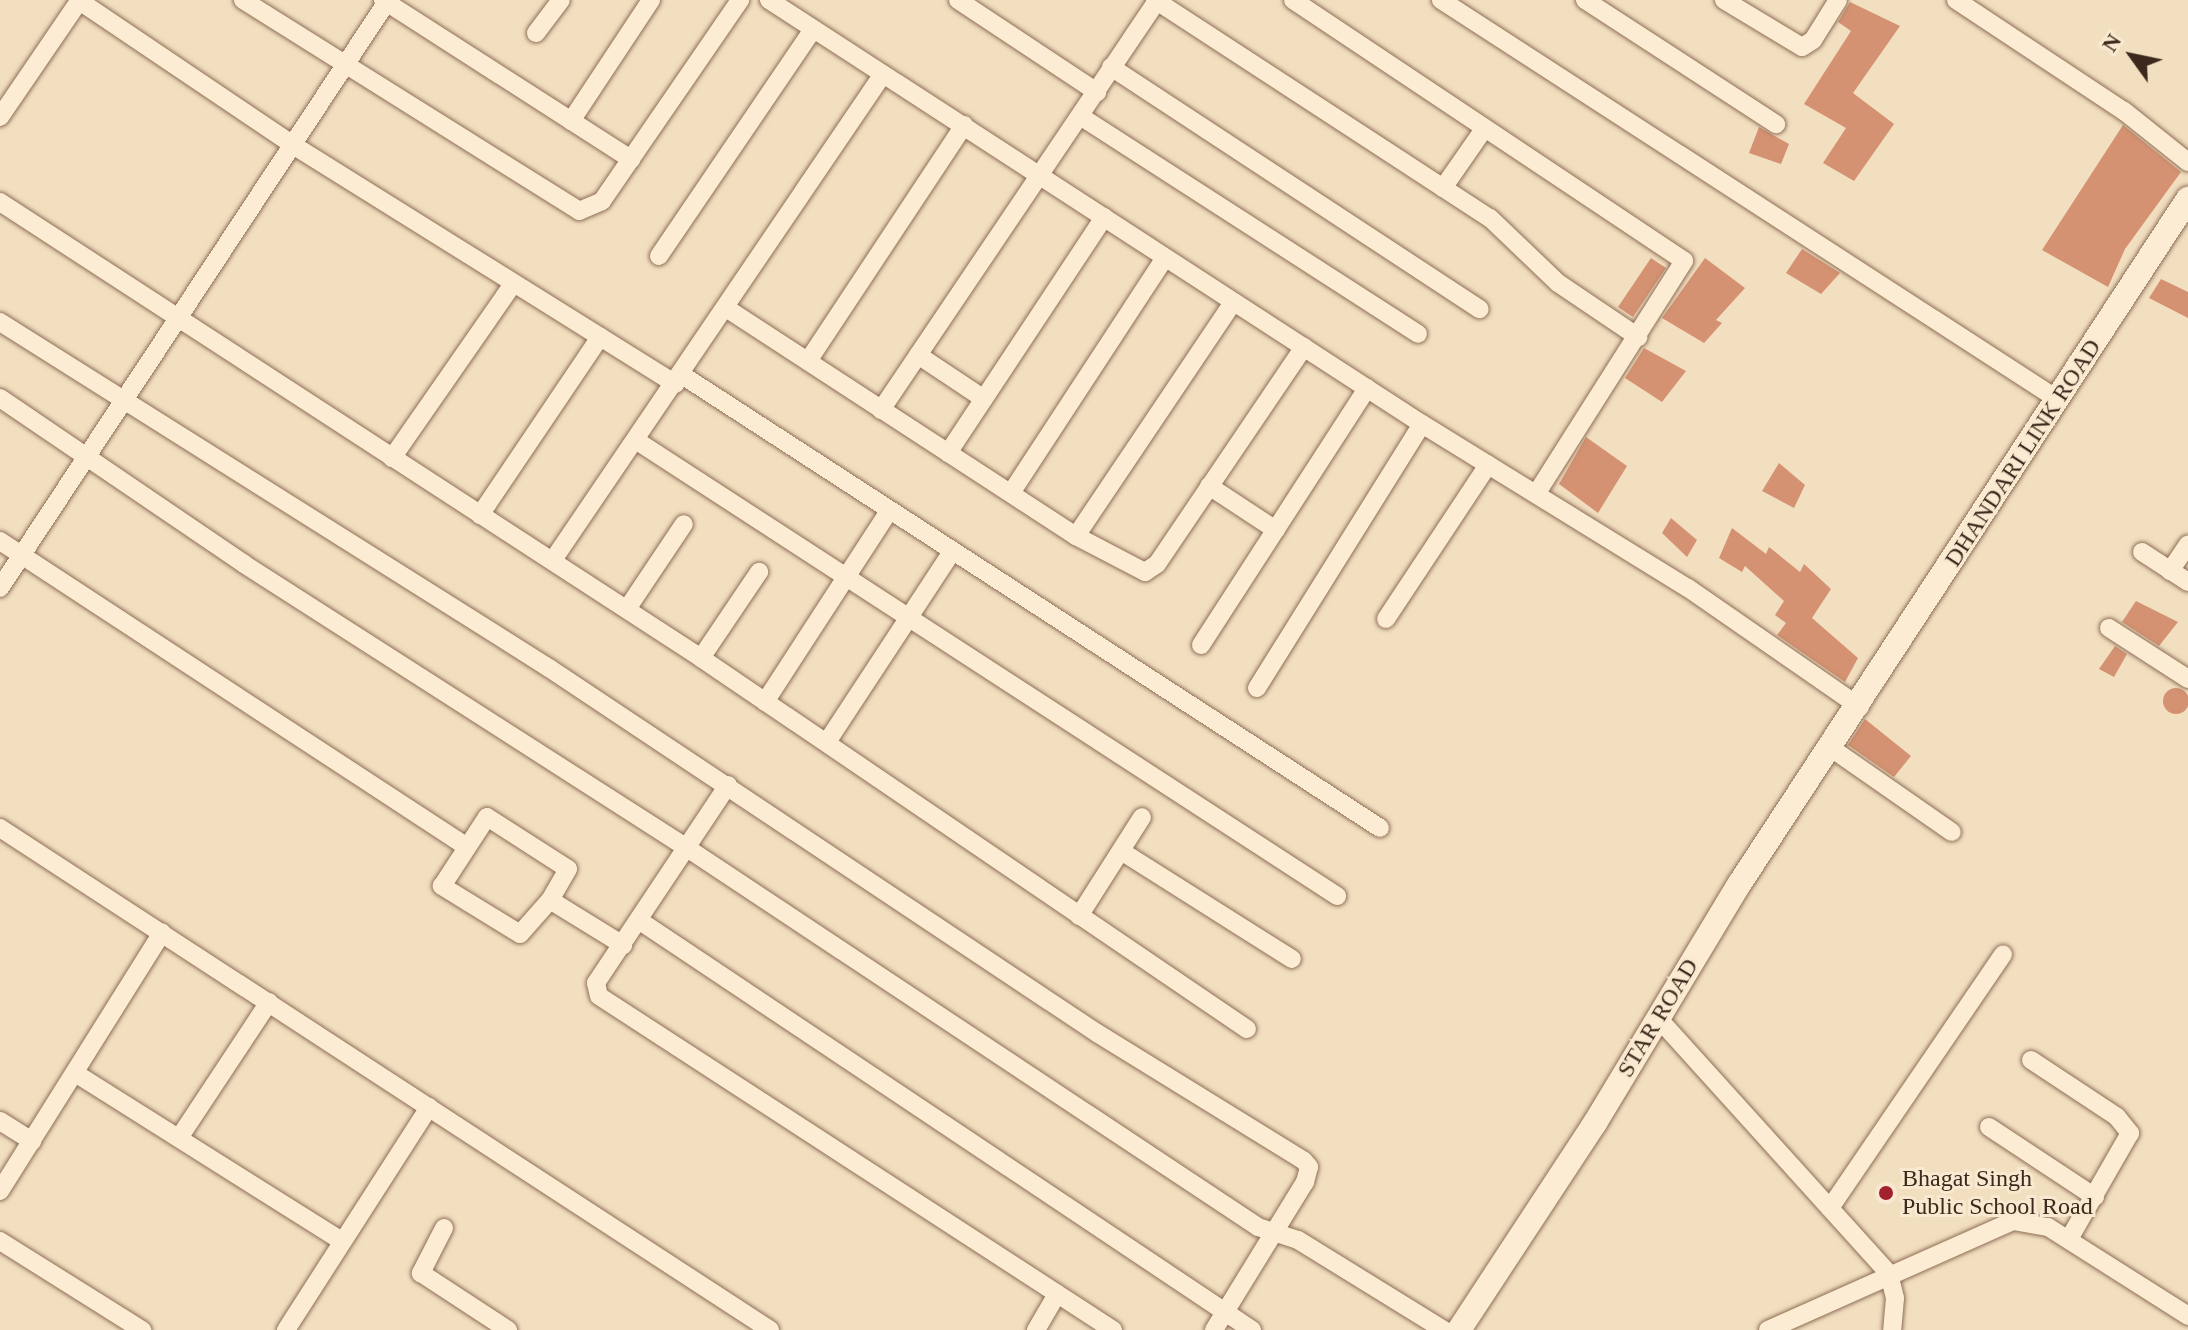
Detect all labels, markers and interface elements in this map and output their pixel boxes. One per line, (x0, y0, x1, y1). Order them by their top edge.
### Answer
north arrow (2092, 16, 2172, 96)
text: N (2097, 29, 2126, 56)
street label: DHANDARI LINK ROAD (1939, 334, 2107, 572)
street label: STAR ROAD (1611, 953, 1705, 1083)
place label: Bhagat Singh Public School Road (1902, 1165, 2093, 1221)
marker: Bhagat Singh Public School Road (1877, 1184, 1895, 1202)

